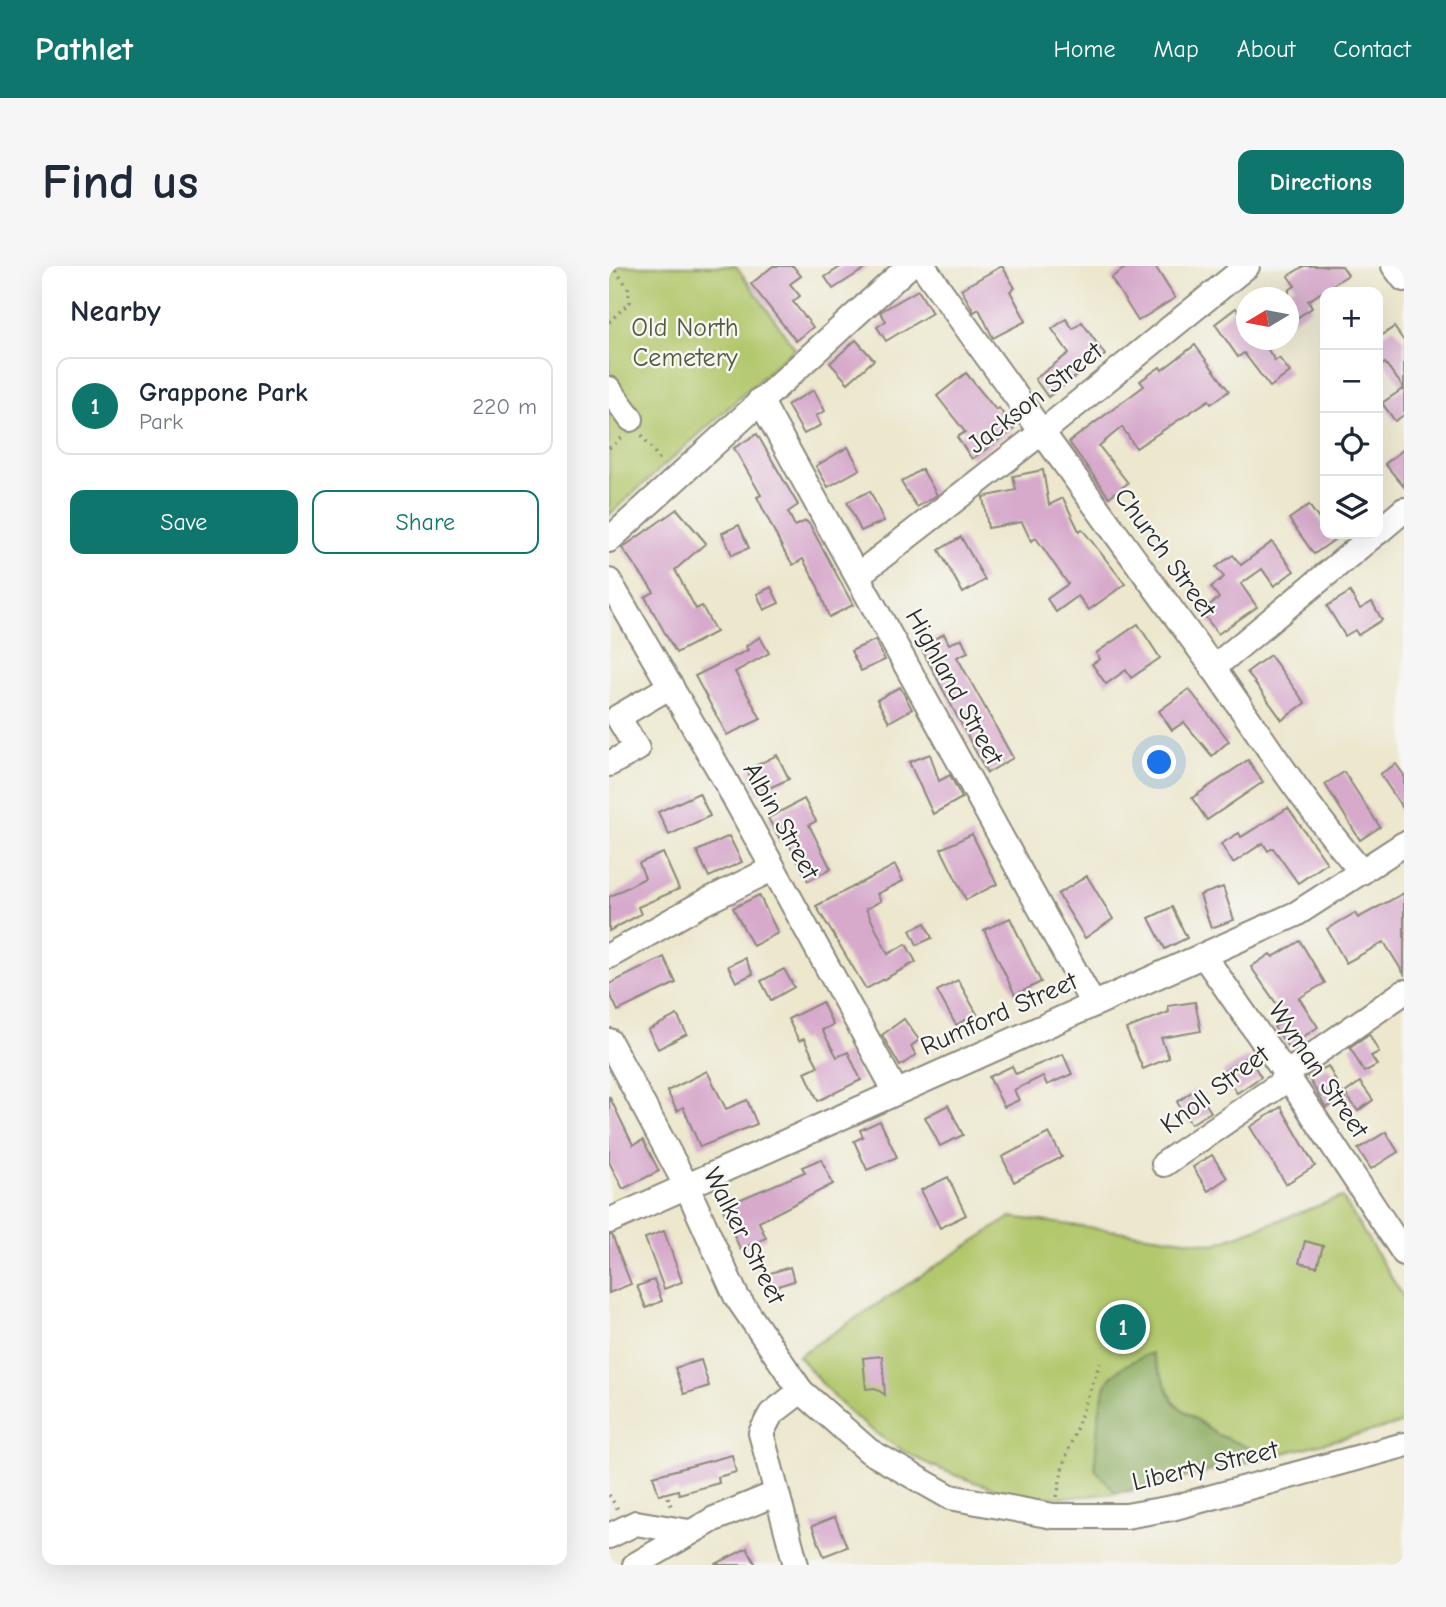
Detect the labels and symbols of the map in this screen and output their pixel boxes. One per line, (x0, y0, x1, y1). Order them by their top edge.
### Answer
north arrow (1236, 287, 1299, 350)
park label: Old North Cemetery (631, 313, 739, 373)
street label: Jackson Street (962, 335, 1110, 460)
street label: Church Street (1108, 482, 1223, 625)
street label: Highland Street (899, 604, 1010, 771)
your location (1142, 745, 1176, 779)
street label: Albin Street (737, 757, 826, 886)
street label: Rumford Street (916, 966, 1083, 1062)
street label: Wyman Street (1262, 996, 1375, 1145)
street label: Knoll Street (1155, 1039, 1276, 1140)
street label: Walker Street (697, 1163, 792, 1311)
pin: 1 (1100, 1301, 1146, 1353)
street label: Liberty Street (1129, 1434, 1282, 1497)

